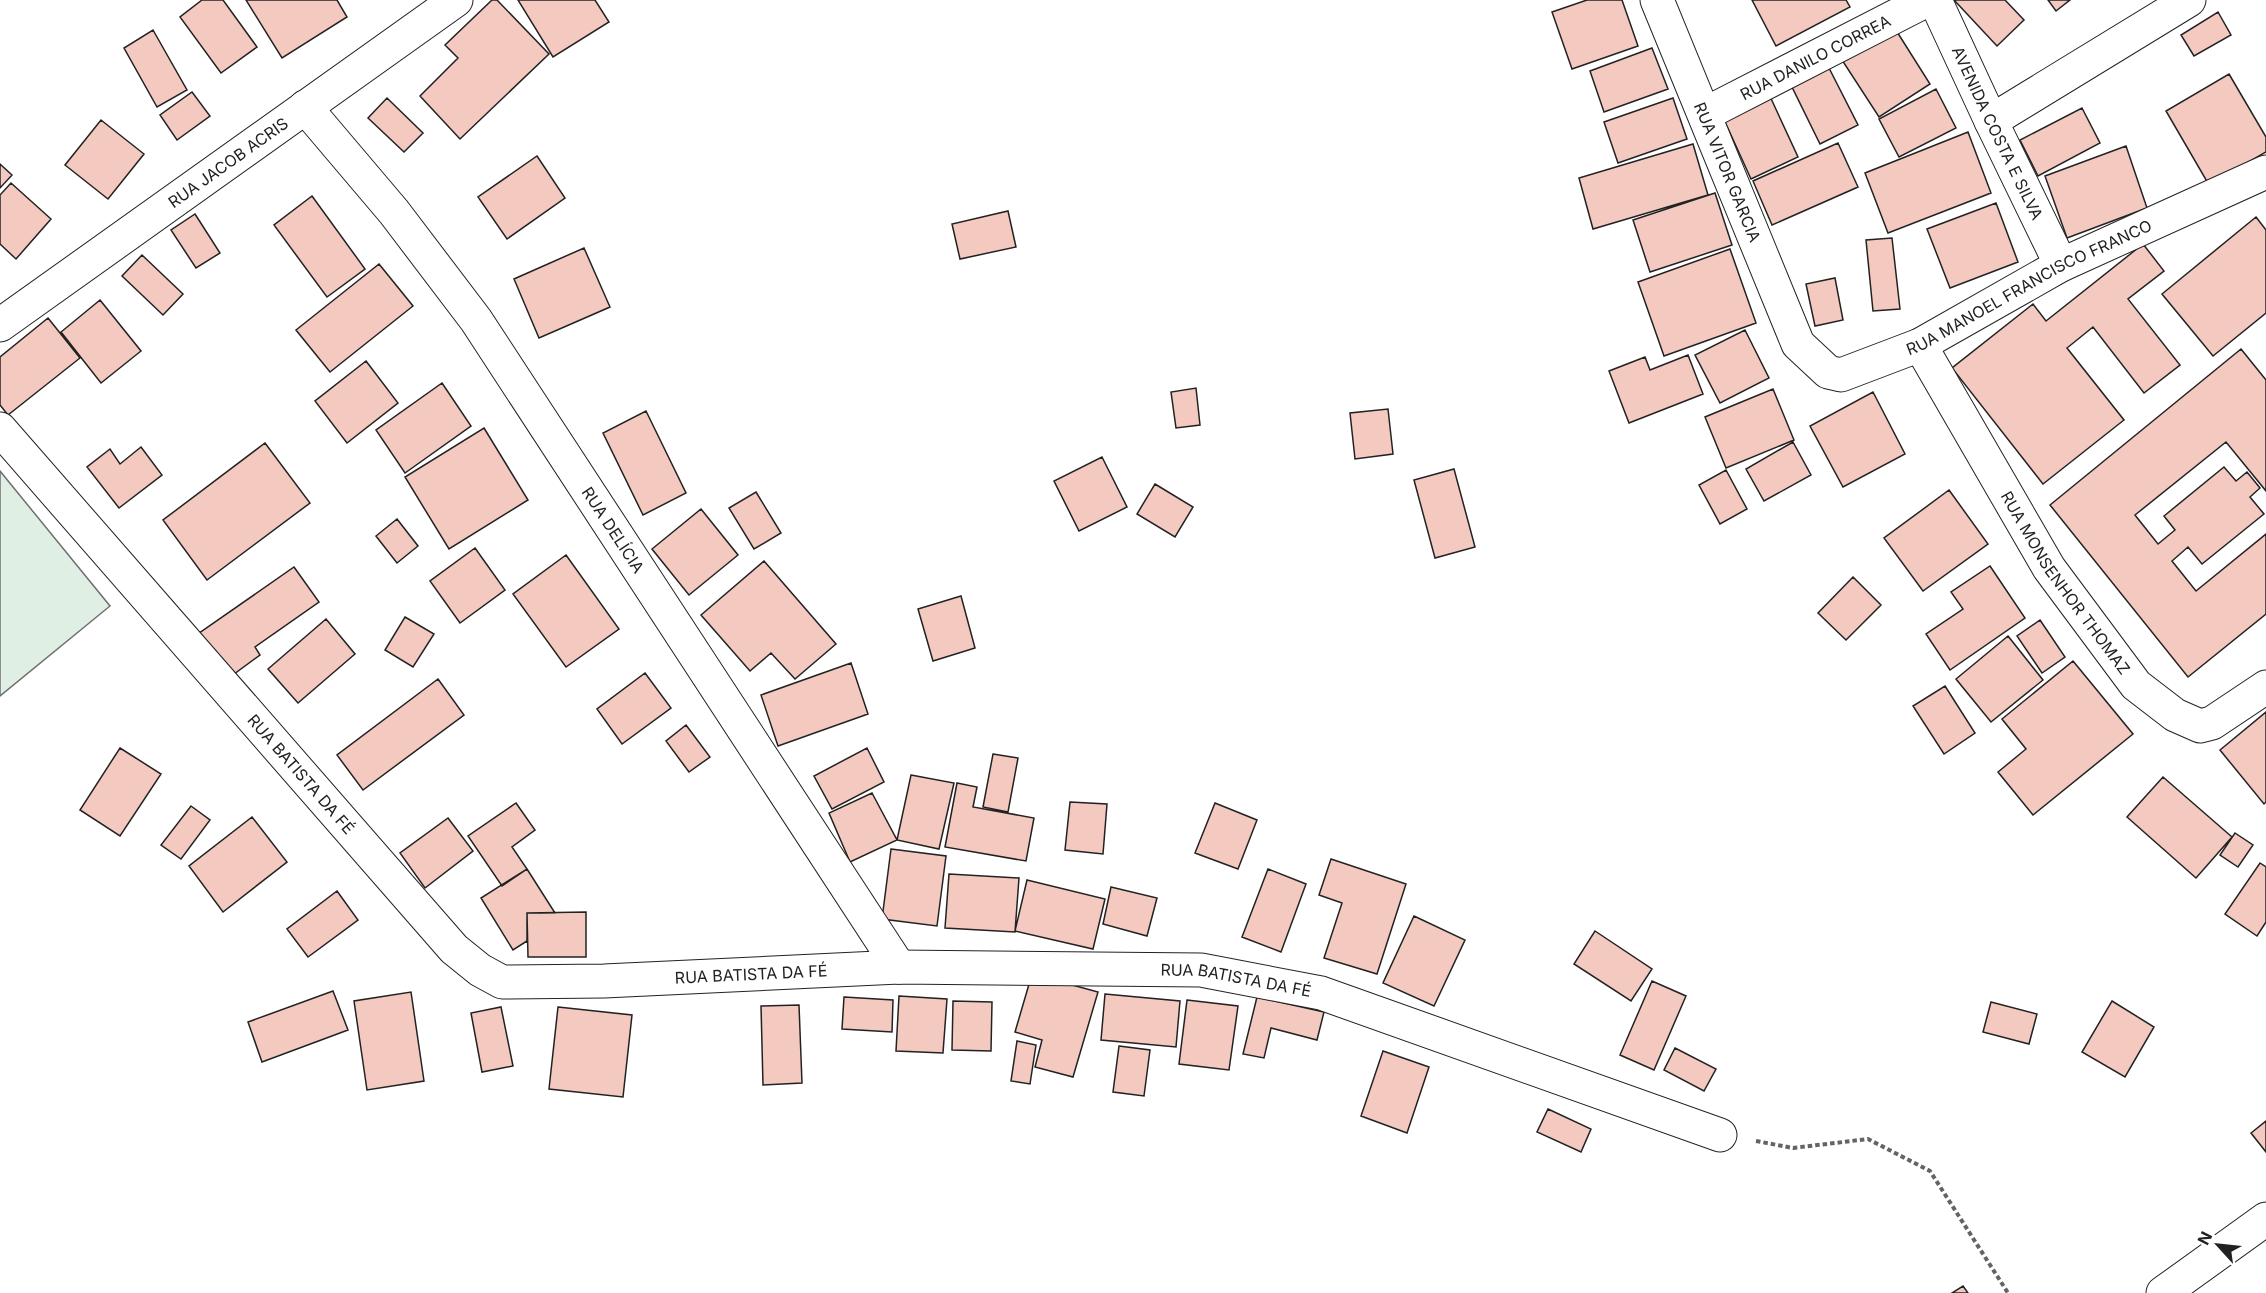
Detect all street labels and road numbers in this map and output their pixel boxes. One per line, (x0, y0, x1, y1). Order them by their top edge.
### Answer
street label: RUA DANILO CORREA (1737, 10, 1894, 104)
street label: AVENIDA COSTA E SILVA (1948, 43, 2047, 223)
street label: RUA VITOR GARCIA (1690, 99, 1765, 245)
street label: RUA JACOB ACRIS (164, 113, 292, 212)
street label: RUA MANOEL FRANCISCO FRANCO (1903, 215, 2155, 359)
street label: RUA DELÍCIA (578, 483, 649, 577)
street label: RUA MONSENHOR THOMAZ (1997, 488, 2135, 678)
street label: RUA BATISTA DA FÉ (243, 710, 359, 838)
street label: RUA BATISTA DA FÉ (674, 960, 828, 988)
street label: RUA BATISTA DA FÉ (1160, 960, 1313, 1001)

